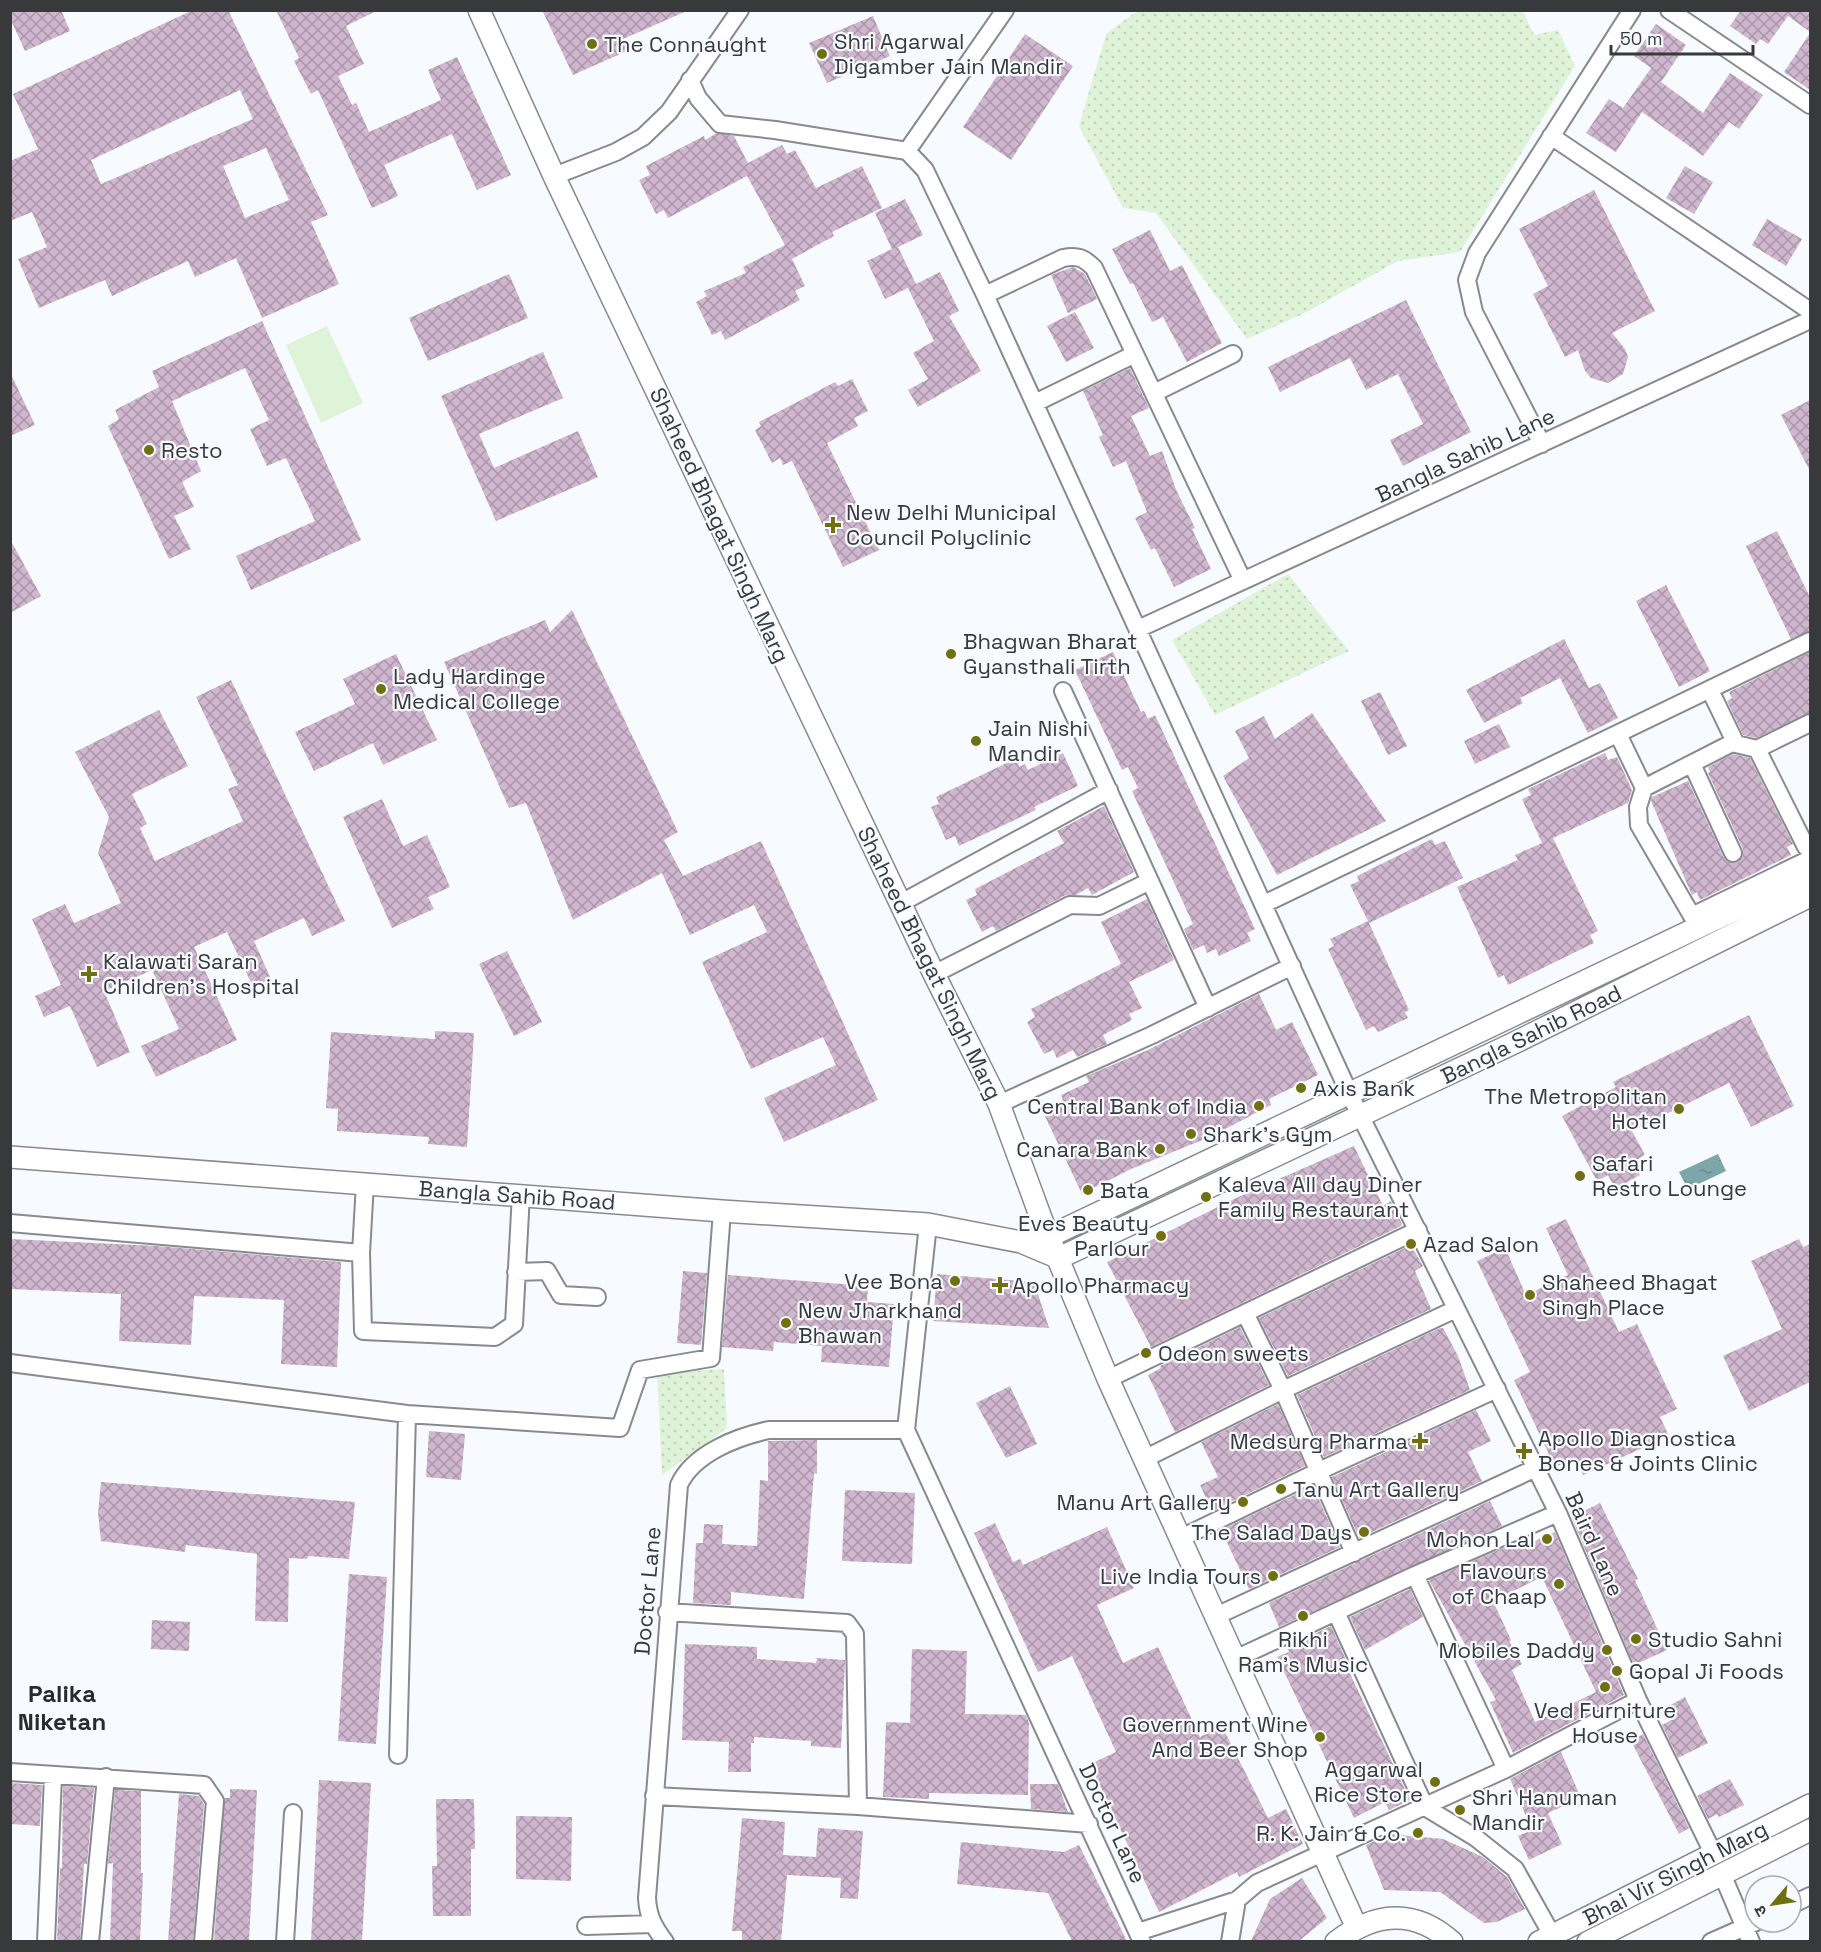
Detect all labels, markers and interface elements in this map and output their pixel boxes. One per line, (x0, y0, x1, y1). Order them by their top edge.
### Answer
scale bar (1611, 18, 1754, 56)
place label: Shri Agarwal Digamber Jain Mandir (834, 27, 1064, 80)
text: 50 m (1620, 27, 1662, 50)
place label: The Connaught (604, 30, 767, 58)
marker: The Connaught (585, 37, 599, 51)
marker: Shri Agarwal Digamber Jain Mandir (815, 47, 829, 61)
street label: Shaheed Bhagat Singh Marg (644, 383, 796, 667)
street label: Bangla Sahib Lane (1371, 401, 1559, 509)
place label: Resto (161, 436, 223, 464)
marker: Resto (142, 443, 156, 457)
place label: New Delhi Municipal Council Polyclinic (846, 498, 1056, 551)
marker: New Delhi Municipal Council Polyclinic (824, 516, 842, 534)
place label: Bhagwan Bharat Gyansthali Tirth (963, 627, 1137, 680)
marker: Bhagwan Bharat Gyansthali Tirth (944, 647, 958, 661)
place label: Lady Hardinge Medical College (393, 662, 560, 715)
marker: Lady Hardinge Medical College (374, 682, 388, 696)
place label: Jain Nishi Mandir (988, 714, 1088, 767)
marker: Jain Nishi Mandir (969, 734, 983, 748)
street label: Shaheed Bhagat Singh Marg (852, 822, 1008, 1104)
place label: Kalawati Saran Children's Hospital (103, 947, 299, 1000)
marker: Kalawati Saran Children's Hospital (80, 965, 98, 983)
street label: Bangla Sahib Road (1436, 978, 1626, 1090)
place label: Axis Bank (1313, 1074, 1415, 1102)
marker: Axis Bank (1294, 1081, 1308, 1095)
place label: The Metropolitan Hotel (1484, 1082, 1667, 1135)
place label: Central Bank of India (1027, 1092, 1247, 1120)
marker: Central Bank of India (1252, 1099, 1266, 1113)
marker: The Metropolitan Hotel (1672, 1102, 1686, 1116)
place label: Shark's Gym (1203, 1120, 1332, 1148)
marker: Shark's Gym (1184, 1127, 1198, 1141)
place label: Canara Bank (1016, 1135, 1148, 1163)
marker: Canara Bank (1153, 1142, 1167, 1156)
place label: Safari Restro Lounge (1592, 1149, 1747, 1202)
marker: Safari Restro Lounge (1573, 1169, 1587, 1183)
place label: Kaleva All day Diner Family Restaurant (1218, 1170, 1422, 1223)
street label: Bangla Sahib Road (418, 1174, 616, 1216)
place label: Bata (1100, 1176, 1150, 1204)
marker: Bata (1081, 1183, 1095, 1197)
marker: Kaleva All day Diner Family Restaurant (1199, 1190, 1213, 1204)
place label: Eves Beauty Parlour (1018, 1209, 1149, 1262)
marker: Eves Beauty Parlour (1154, 1229, 1168, 1243)
place label: Azad Salon (1423, 1230, 1539, 1258)
marker: Azad Salon (1404, 1237, 1418, 1251)
place label: Vee Bona (844, 1267, 943, 1295)
place label: Shaheed Bhagat Singh Place (1542, 1268, 1718, 1321)
place label: Apollo Pharmacy (1012, 1271, 1189, 1299)
marker: Vee Bona (948, 1274, 962, 1288)
marker: Apollo Pharmacy (993, 1278, 1007, 1292)
marker: Shaheed Bhagat Singh Place (1523, 1288, 1537, 1302)
place label: New Jharkhand Bhawan (798, 1296, 962, 1349)
marker: New Jharkhand Bhawan (779, 1316, 793, 1330)
place label: Odeon sweets (1158, 1339, 1309, 1367)
marker: Odeon sweets (1139, 1346, 1153, 1360)
place label: Apollo Diagnostica Bones & Joints Clinic (1538, 1424, 1758, 1477)
place label: Medsurg Pharma (1230, 1427, 1408, 1455)
marker: Medsurg Pharma (1413, 1434, 1427, 1448)
marker: Apollo Diagnostica Bones & Joints Clinic (1515, 1442, 1533, 1460)
place label: Tanu Art Gallery (1293, 1475, 1459, 1503)
marker: Tanu Art Gallery (1274, 1482, 1288, 1496)
street label: Baird Lane (1560, 1487, 1630, 1601)
place label: Manu Art Gallery (1057, 1488, 1231, 1516)
marker: Manu Art Gallery (1236, 1495, 1250, 1509)
place label: The Salad Days (1191, 1518, 1352, 1546)
street label: Doctor Lane (627, 1525, 667, 1657)
marker: The Salad Days (1357, 1525, 1371, 1539)
place label: Mohon Lal (1426, 1525, 1535, 1553)
marker: Mohon Lal (1540, 1532, 1554, 1546)
place label: Flavours of Chaap (1451, 1557, 1547, 1610)
place label: Live India Tours (1100, 1562, 1261, 1590)
marker: Live India Tours (1266, 1569, 1280, 1583)
marker: Flavours of Chaap (1552, 1577, 1566, 1591)
marker: Rikhi Ram's Music (1296, 1609, 1310, 1623)
place label: Rikhi Ram's Music (1238, 1625, 1368, 1678)
place label: Studio Sahni (1648, 1625, 1782, 1653)
marker: Studio Sahni (1629, 1632, 1643, 1646)
place label: Mobiles Daddy (1438, 1636, 1595, 1664)
marker: Mobiles Daddy (1600, 1643, 1614, 1657)
place label: Gopal Ji Foods (1629, 1657, 1784, 1685)
marker: Gopal Ji Foods (1610, 1664, 1624, 1678)
district label: Palika Niketan (18, 1678, 106, 1737)
marker: Ved Furniture House (1598, 1680, 1612, 1694)
place label: Ved Furniture House (1534, 1696, 1676, 1749)
place label: Government Wine And Beer Shop (1122, 1710, 1308, 1763)
marker: Government Wine And Beer Shop (1313, 1730, 1327, 1744)
place label: Aggarwal Rice Store (1314, 1755, 1423, 1808)
street label: Doctor Lane (1073, 1758, 1153, 1888)
marker: Aggarwal Rice Store (1428, 1775, 1442, 1789)
place label: Shri Hanuman Mandir (1472, 1783, 1617, 1836)
marker: Shri Hanuman Mandir (1453, 1803, 1467, 1817)
street label: Bhai Vir Singh Marg (1578, 1814, 1772, 1932)
place label: R. K. Jain & Co. (1256, 1819, 1406, 1847)
marker: R. K. Jain & Co. (1411, 1826, 1425, 1840)
north arrow (1743, 1874, 1803, 1934)
text: उ (1749, 1901, 1772, 1920)

